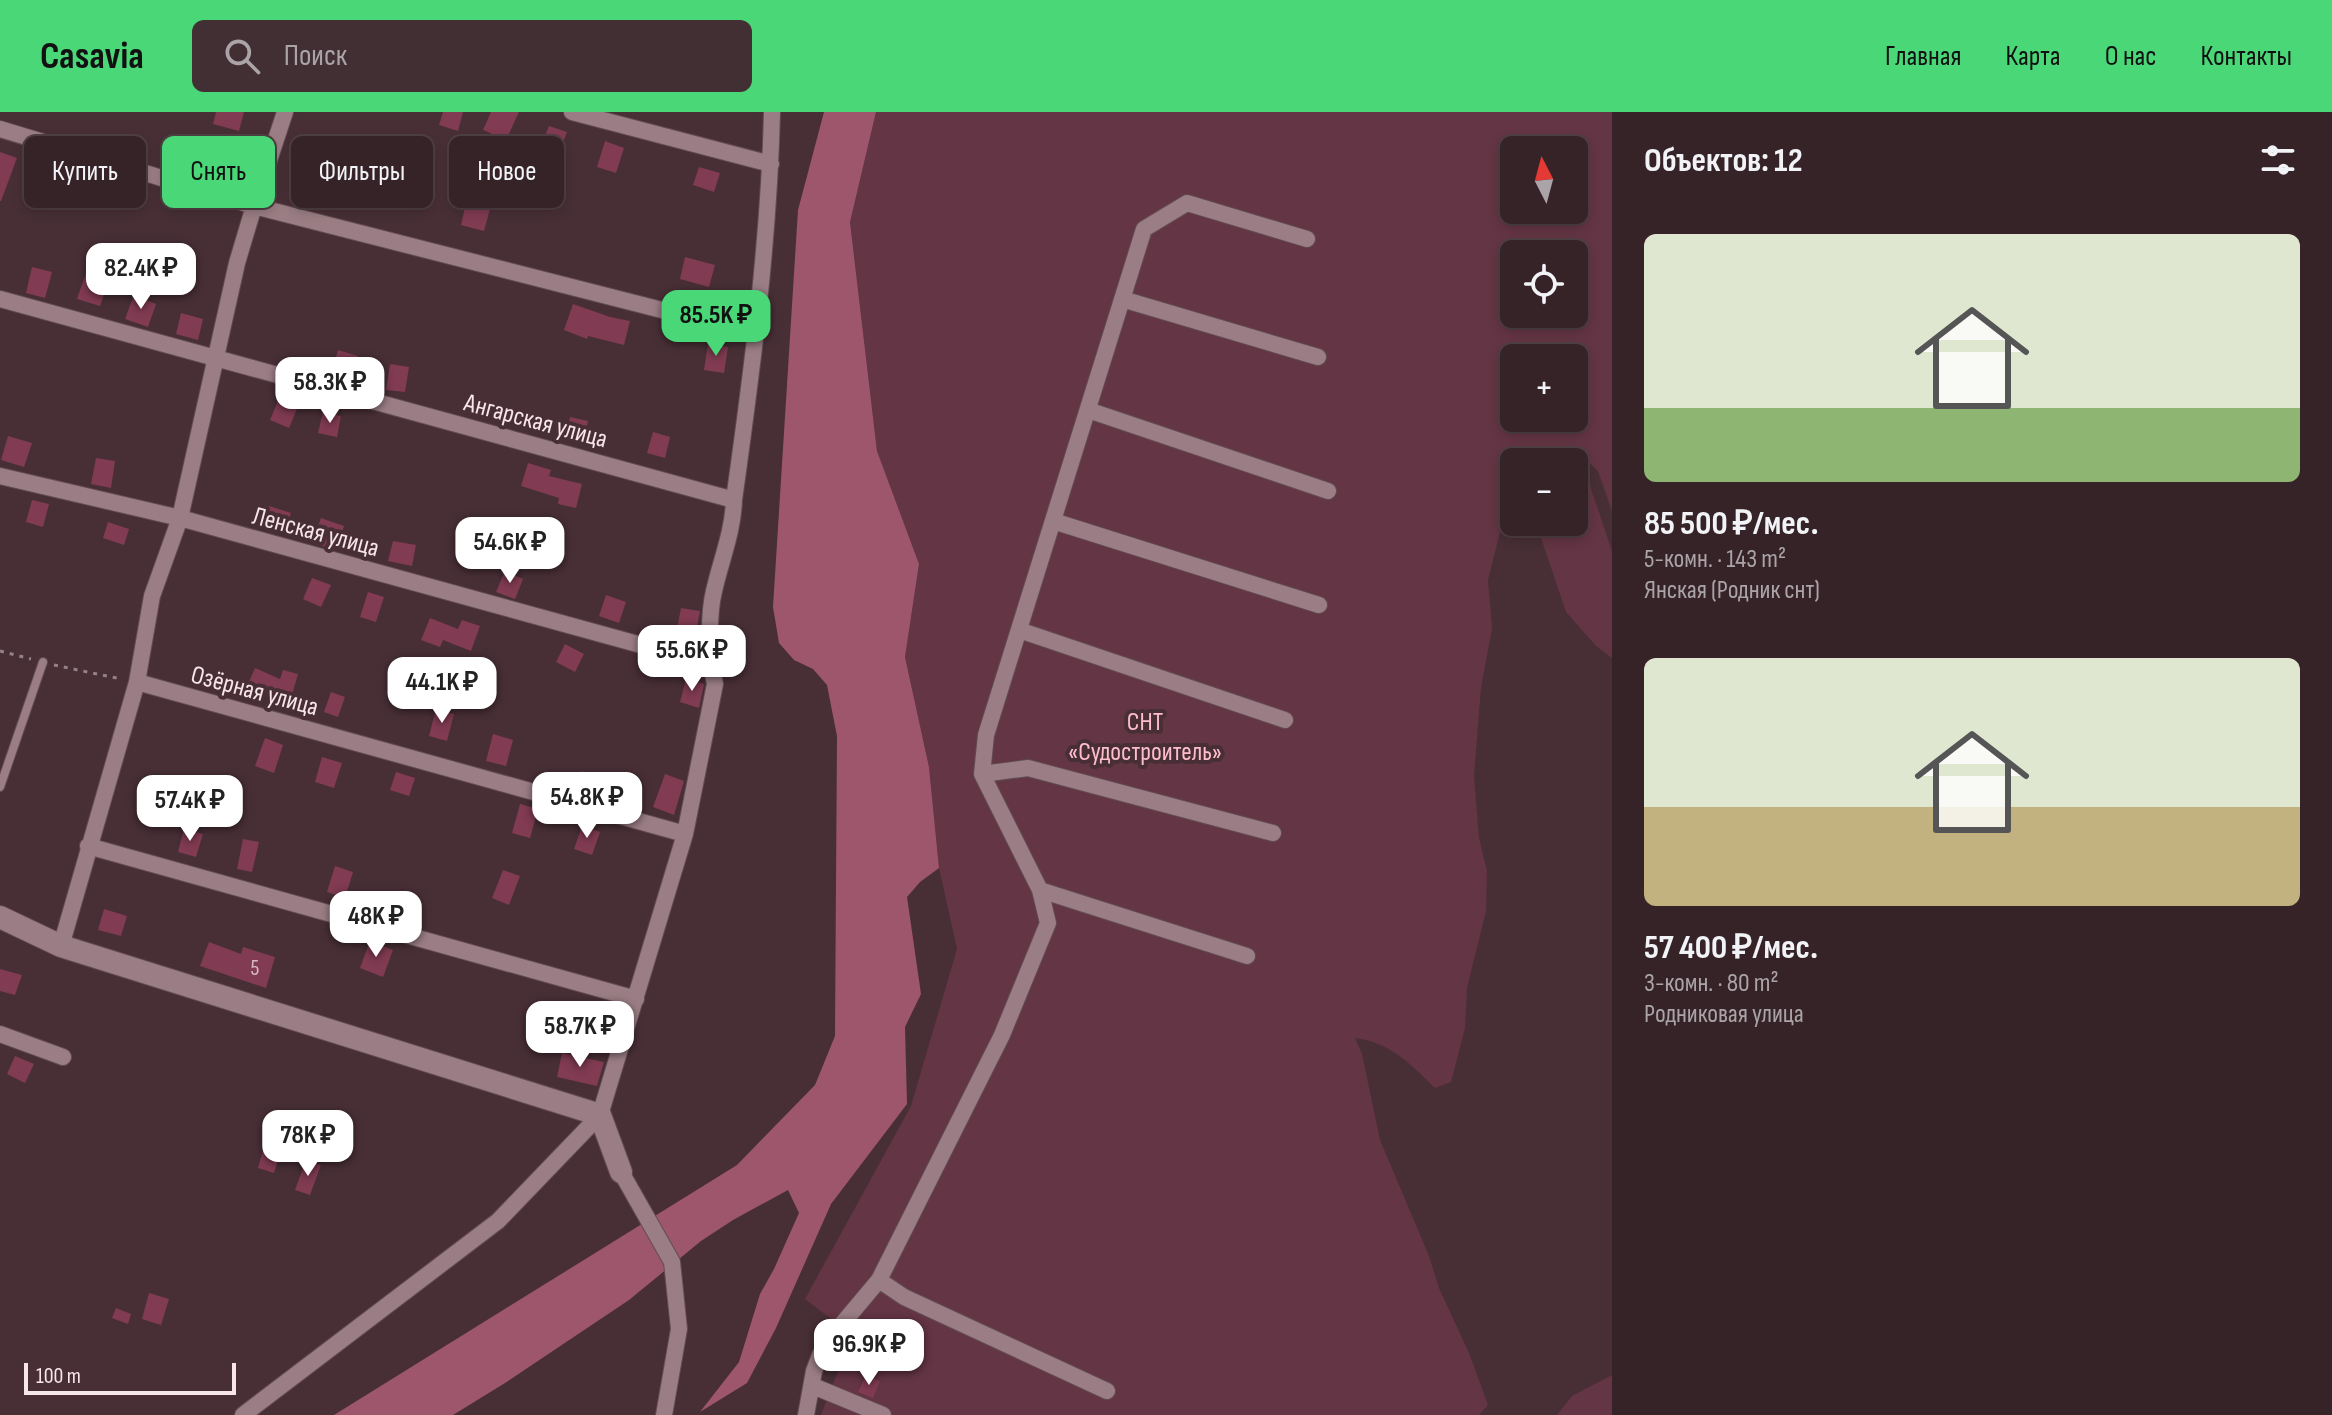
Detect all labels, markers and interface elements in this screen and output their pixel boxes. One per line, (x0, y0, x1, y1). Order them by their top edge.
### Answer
search box (192, 20, 752, 92)
text: Casavia (40, 34, 144, 79)
icon: search (220, 34, 264, 78)
text: Поиск (284, 38, 347, 74)
text: Главная (1885, 40, 1961, 73)
text: Карта (2005, 40, 2061, 73)
text: О нас (2105, 40, 2157, 73)
text: Контакты (2201, 40, 2292, 73)
chip: Купить (24, 136, 146, 208)
chip: Снять (162, 136, 275, 208)
chip: Фильтры (291, 136, 433, 208)
chip: Новое (449, 136, 564, 208)
north arrow (1500, 136, 1588, 224)
map controls (1500, 136, 1588, 536)
icon: filters (2256, 138, 2300, 182)
text: Объектов: 12 (1644, 140, 1803, 181)
button: locate (1500, 240, 1588, 328)
pin: 82.4K ₽ (67, 243, 215, 311)
text: 82.4K ₽ (104, 253, 178, 284)
icon: home (1900, 286, 2044, 430)
pin: 85.5K ₽ (642, 290, 790, 358)
text: 85.5K ₽ (680, 300, 753, 331)
button: + (1500, 344, 1588, 432)
pin: 58.3K ₽ (256, 357, 404, 425)
text: 58.3K ₽ (293, 367, 367, 398)
street label: Ангарская улица (460, 387, 611, 455)
button: − (1500, 448, 1588, 536)
street label: Ленская улица (249, 501, 382, 564)
text: 85 500 ₽/мес. (1644, 503, 1819, 544)
pin: 54.6K ₽ (436, 517, 584, 585)
text: 54.6K ₽ (473, 527, 547, 558)
text: 5-комн. · 143 m² (1644, 544, 1786, 575)
text: Янская (Родник снт) (1644, 575, 1820, 606)
pin: 55.6K ₽ (618, 625, 766, 693)
text: 55.6K ₽ (656, 635, 728, 666)
pin: 44.1K ₽ (368, 657, 516, 725)
street label: Озёрная улица (188, 660, 322, 723)
text: 44.1K ₽ (406, 667, 478, 698)
park label: СНТ «Судостроитель» (1068, 707, 1222, 768)
icon: home (1900, 710, 2044, 854)
pin: 54.8K ₽ (513, 772, 661, 840)
pin: 57.4K ₽ (116, 775, 264, 843)
text: 54.8K ₽ (550, 782, 624, 813)
text: 57.4K ₽ (155, 785, 225, 816)
pin: 48K ₽ (320, 891, 432, 959)
text: 48K ₽ (348, 901, 404, 932)
text: 57 400 ₽/мес. (1644, 927, 1818, 968)
house number: 5 (251, 955, 260, 982)
text: 3-комн. · 80 m² (1644, 968, 1779, 999)
text: Родниковая улица (1644, 999, 1804, 1030)
pin: 58.7K ₽ (506, 1001, 654, 1069)
text: 58.7K ₽ (544, 1011, 616, 1042)
pin: 78K ₽ (252, 1110, 364, 1178)
text: 78K ₽ (280, 1120, 336, 1151)
pin: 96.9K ₽ (795, 1319, 943, 1387)
text: 96.9K ₽ (832, 1329, 906, 1360)
scale bar (24, 1359, 236, 1395)
text: 100 m (36, 1363, 81, 1390)

